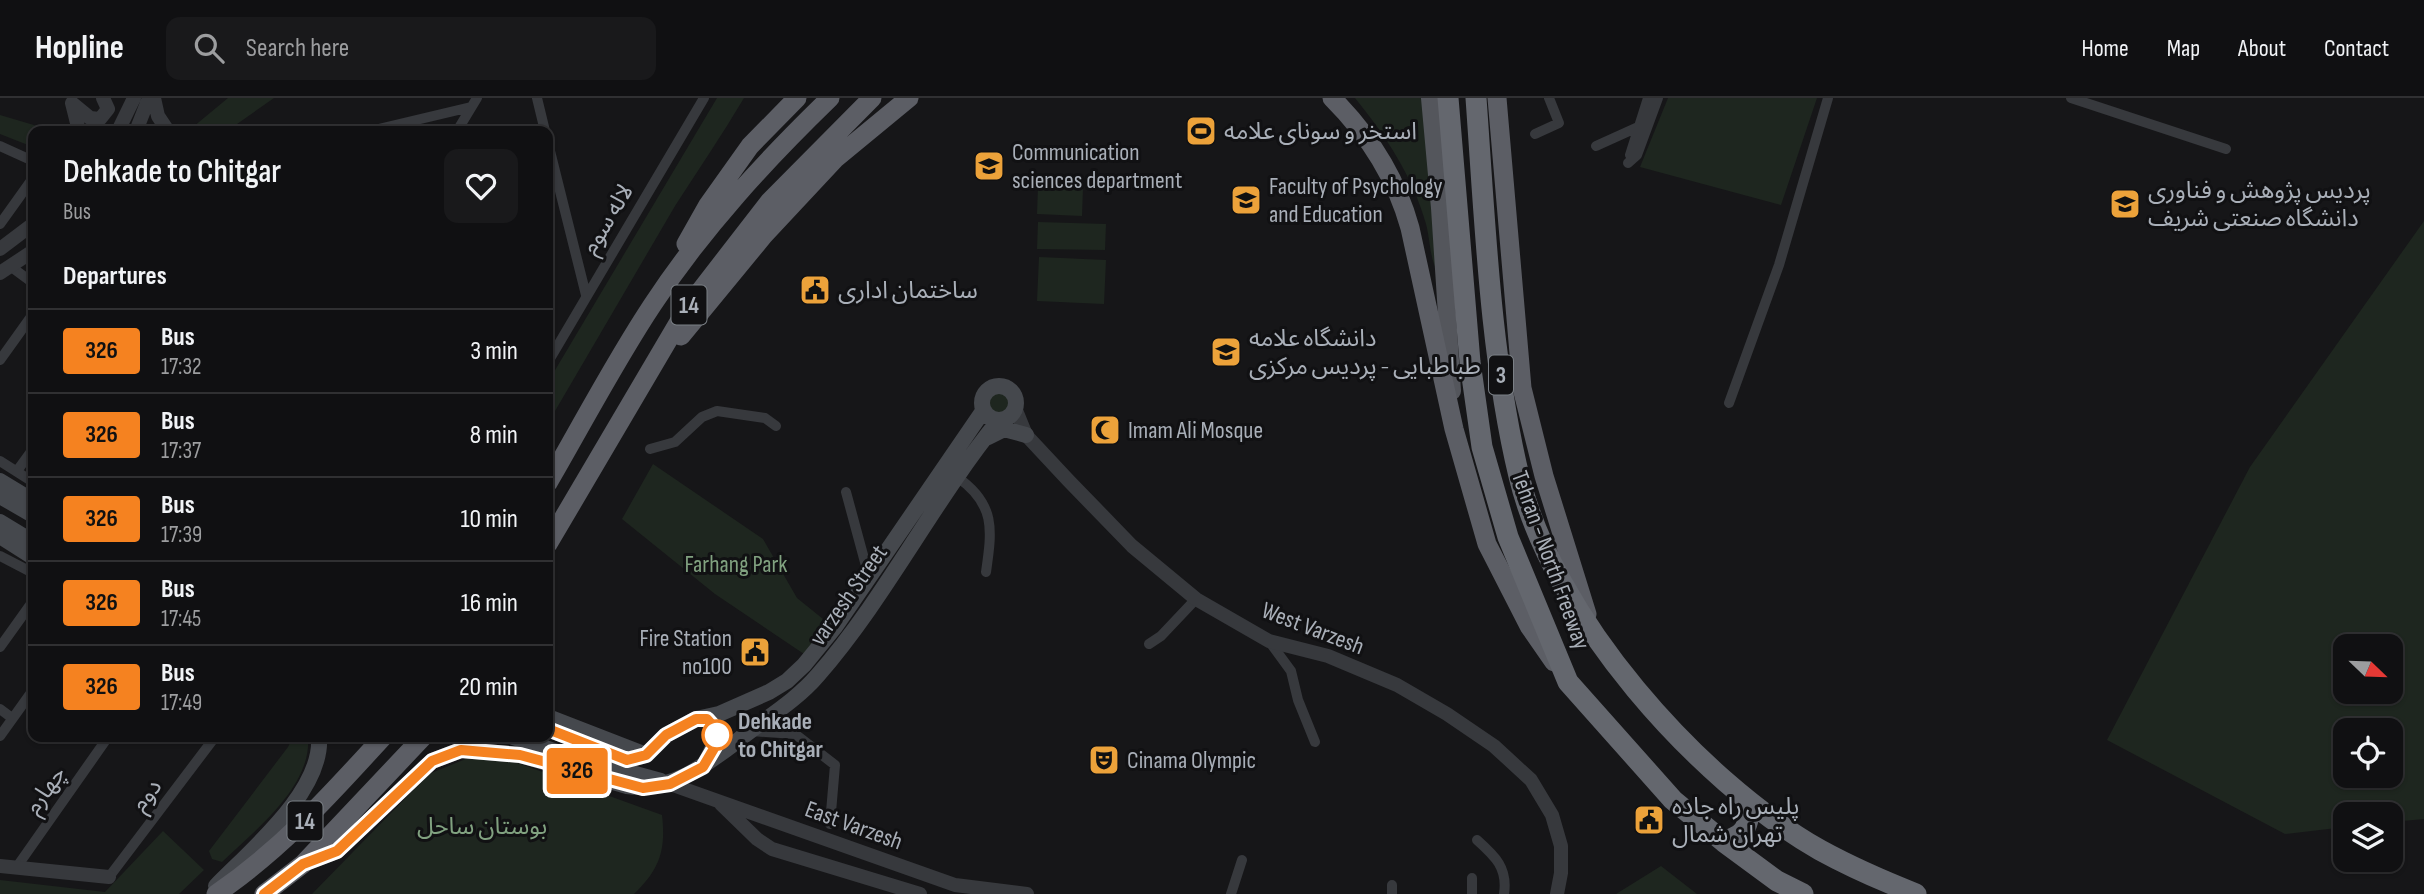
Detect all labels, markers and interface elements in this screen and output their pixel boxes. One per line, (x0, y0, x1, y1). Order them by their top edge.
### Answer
search box (166, 17, 656, 80)
text: Hopline (35, 28, 124, 68)
icon: search (190, 29, 228, 67)
text: Search here (246, 33, 349, 64)
text: Home (2081, 34, 2129, 63)
text: Map (2167, 34, 2200, 63)
text: About (2238, 34, 2286, 63)
text: Contact (2324, 34, 2389, 63)
sports icon: استخر و سونای علامه (1184, 114, 1218, 148)
place label: استخر و سونای علامه (1224, 117, 1417, 146)
place label: Communication sciences department (1012, 138, 1182, 195)
button: heart (444, 149, 518, 223)
school or university icon: Communication sciences department (972, 149, 1006, 183)
text: Dehkade to Chitgar (63, 152, 281, 192)
place label: Faculty of Psychology and Education (1269, 172, 1442, 229)
place label: پردیس پژوهش و فناوری دانشگاه صنعتی شریف (2148, 176, 2371, 233)
street label: لاله سوم (575, 179, 642, 261)
school or university icon: Faculty of Psychology and Education (1229, 183, 1263, 217)
school or university icon: پردیس پژوهش و فناوری دانشگاه صنعتی شریف (2108, 187, 2142, 221)
text: Bus (63, 198, 91, 226)
text: Departures (63, 261, 167, 292)
public building icon: ساختمان اداری (798, 273, 832, 307)
place label: ساختمان اداری (838, 276, 978, 305)
road number: 14 (672, 286, 706, 325)
text: Bus (161, 322, 195, 353)
place label: دانشگاه علامه طباطبایی - پردیس مرکزی (1249, 324, 1481, 381)
school or university icon: دانشگاه علامه طباطبایی - پردیس مرکزی (1209, 335, 1243, 369)
text: 326 (85, 336, 118, 365)
text: 3 min (470, 336, 518, 367)
text: 17:32 (161, 353, 202, 381)
road number: 3 (1489, 356, 1513, 394)
text: Bus (161, 406, 195, 437)
mosque icon: Imam Ali Mosque (1088, 413, 1122, 447)
place label: Imam Ali Mosque (1128, 416, 1263, 445)
text: 326 (85, 420, 118, 449)
text: 8 min (470, 420, 518, 451)
text: 17:37 (161, 437, 201, 465)
street label: Tehran - North Freeway (1505, 467, 1596, 653)
text: Bus (161, 490, 195, 521)
text: 326 (85, 504, 118, 533)
text: 10 min (461, 504, 518, 535)
text: 17:39 (161, 521, 202, 549)
street label: varzesh Street (803, 539, 894, 651)
park label: Farhang Park (684, 550, 788, 579)
text: Bus (161, 574, 195, 605)
text: 326 (85, 588, 118, 617)
text: 16 min (461, 588, 518, 619)
street label: West Varzesh (1257, 596, 1368, 661)
text: 17:45 (161, 605, 201, 633)
place label: Fire Station no100 (639, 624, 732, 681)
north arrow (2333, 634, 2403, 704)
map controls (2333, 634, 2403, 872)
public building icon: Fire Station no100 (738, 635, 772, 669)
text: Bus (161, 658, 195, 689)
text: 326 (85, 672, 118, 701)
text: 20 min (459, 672, 518, 703)
text: 17:49 (161, 689, 202, 717)
place label: Dehkade to Chitgar (738, 707, 823, 764)
button: locate (2333, 718, 2403, 788)
marker: Dehkade to Chitgar (702, 720, 732, 750)
theatre icon: Cinama Olympic (1087, 743, 1121, 777)
place label: Cinama Olympic (1127, 746, 1256, 775)
line badge: 326 (537, 748, 617, 794)
text: 326 (561, 756, 593, 785)
street label: چهارم (18, 760, 75, 822)
street label: دوم (125, 773, 171, 819)
place label: پلیس راه جاده تهران شمال (1672, 792, 1799, 849)
street label: East Varzesh (801, 794, 906, 856)
road number: 14 (288, 802, 322, 841)
button: layers (2333, 802, 2403, 872)
public building icon: پلیس راه جاده تهران شمال (1632, 803, 1666, 837)
park label: بوستان ساحل (417, 812, 547, 841)

